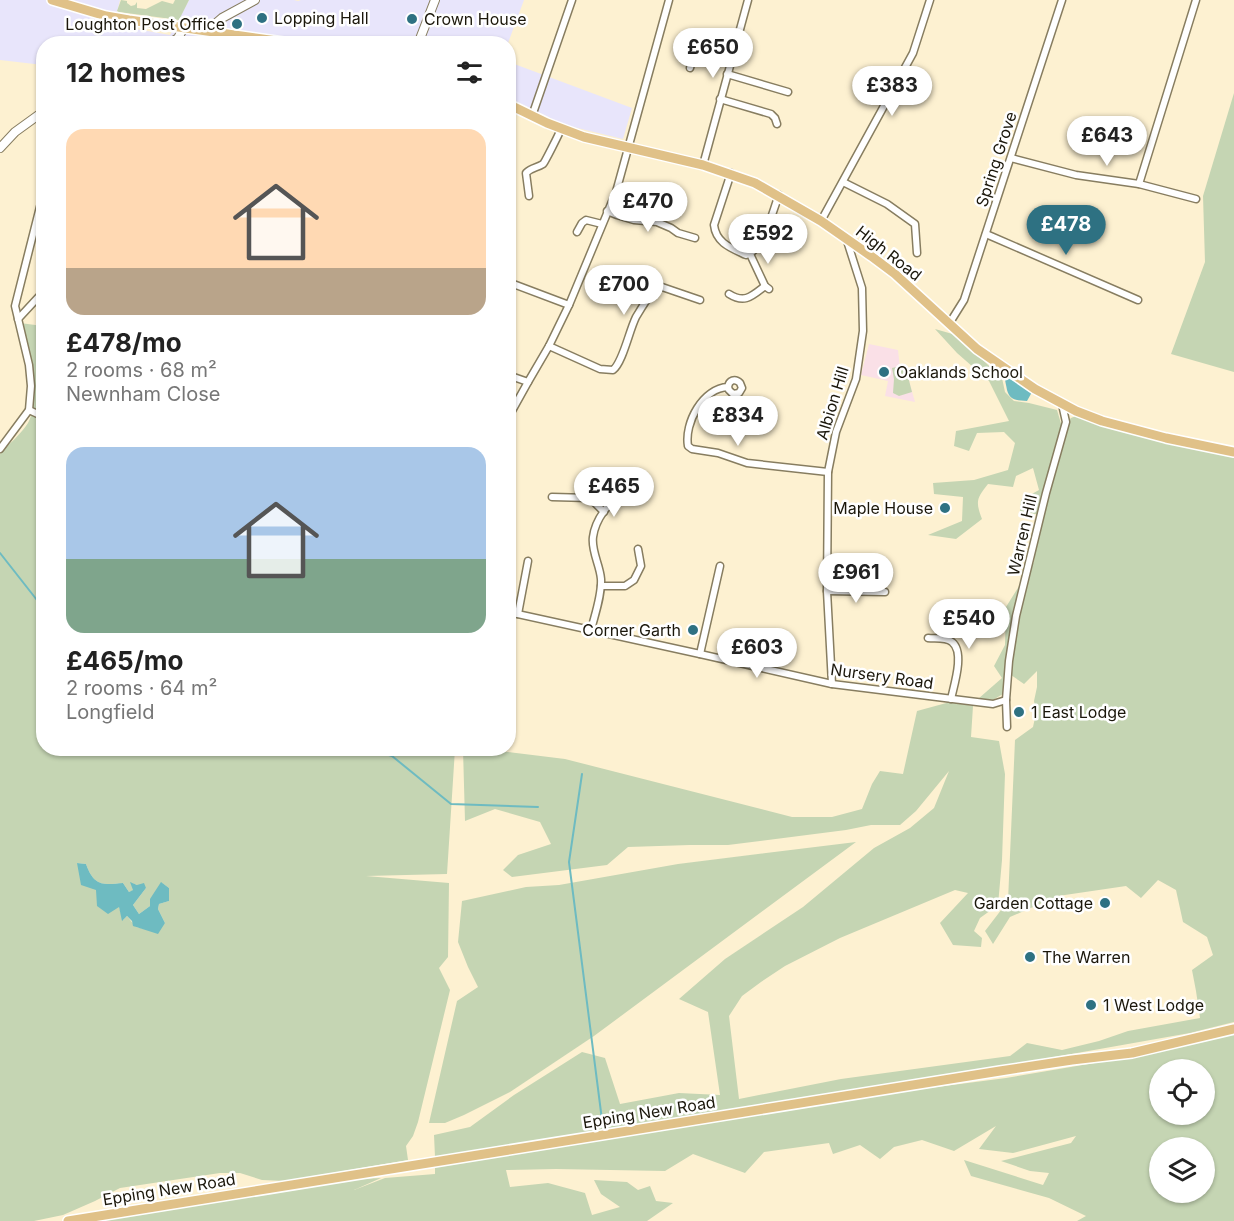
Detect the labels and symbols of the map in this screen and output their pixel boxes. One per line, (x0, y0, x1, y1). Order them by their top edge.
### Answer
place label: Lopping Hall (274, 8, 369, 28)
place label: Crown House (424, 9, 527, 29)
marker: Lopping Hall (255, 11, 269, 25)
marker: Crown House (405, 12, 419, 26)
place label: Loughton Post Office (65, 14, 225, 34)
marker: Loughton Post Office (230, 17, 244, 31)
pin: £650 (677, 28, 749, 79)
pin: £383 (856, 66, 928, 117)
street label: Spring Grove (971, 109, 1021, 209)
pin: £643 (1071, 116, 1143, 167)
pin: £470 (612, 182, 684, 233)
pin: £478 (1030, 205, 1102, 256)
pin: £592 (732, 214, 804, 265)
street label: High Road (852, 221, 926, 285)
pin: £700 (588, 265, 660, 316)
place label: Oaklands School (896, 362, 1023, 382)
street label: Albion Hill (811, 364, 853, 442)
marker: Oaklands School (877, 365, 891, 379)
pin: £834 (702, 396, 774, 447)
pin: £465 (578, 467, 650, 518)
street label: Warren Hill (1003, 492, 1041, 578)
place label: Maple House (833, 498, 933, 518)
marker: Maple House (938, 501, 952, 515)
pin: £961 (820, 553, 892, 604)
pin: £540 (933, 599, 1005, 650)
place label: Corner Garth (582, 620, 681, 640)
marker: Corner Garth (686, 623, 700, 637)
pin: £603 (721, 628, 793, 679)
street label: Nursery Road (829, 659, 935, 693)
place label: 1 East Lodge (1031, 702, 1126, 722)
marker: 1 East Lodge (1012, 705, 1026, 719)
place label: Garden Cottage (974, 893, 1093, 913)
marker: Garden Cottage (1098, 896, 1112, 910)
place label: The Warren (1042, 947, 1130, 967)
marker: The Warren (1023, 950, 1037, 964)
place label: 1 West Lodge (1103, 995, 1204, 1015)
marker: 1 West Lodge (1084, 998, 1098, 1012)
street label: Epping New Road (581, 1092, 717, 1132)
street label: Epping New Road (101, 1169, 237, 1209)

